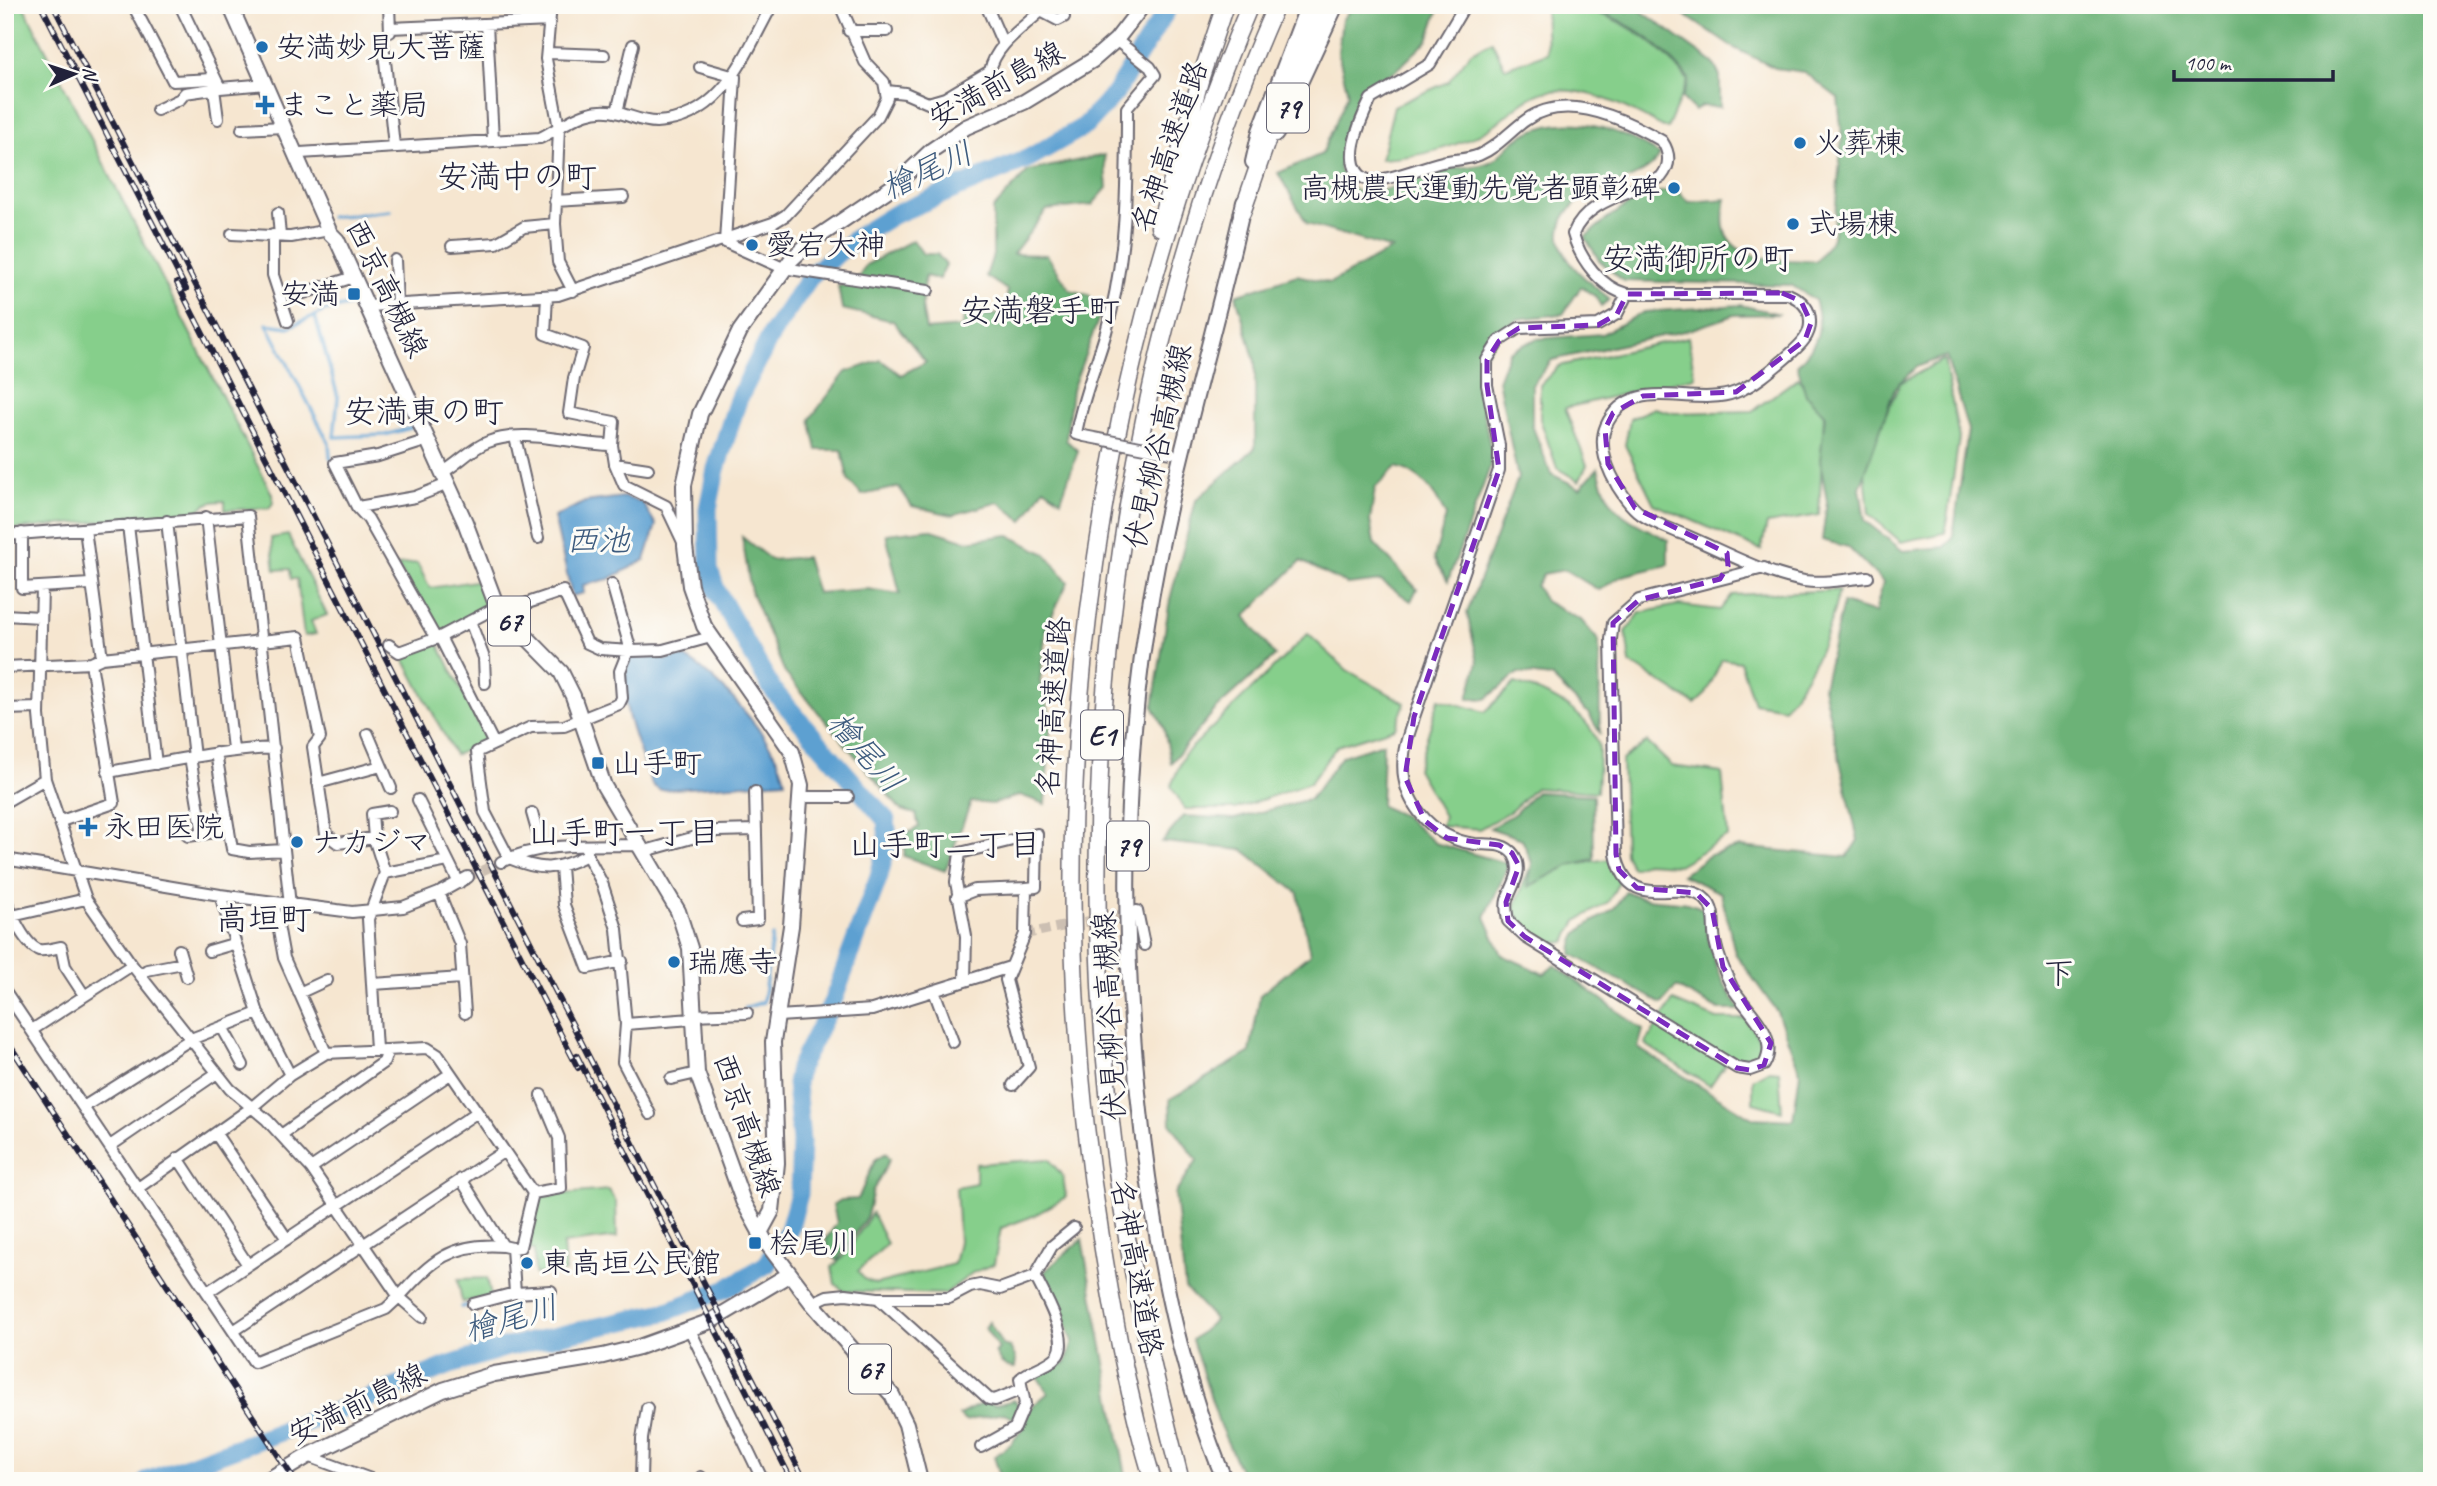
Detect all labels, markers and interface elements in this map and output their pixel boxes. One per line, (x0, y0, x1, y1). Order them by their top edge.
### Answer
place label: 安満妙見大菩薩 (276, 28, 486, 66)
street label: 安満前島線 (921, 32, 1071, 138)
north arrow (38, 38, 108, 108)
scale bar (2174, 38, 2334, 82)
marker: 安満妙見大菩薩 (254, 39, 270, 55)
text: 100 m (2185, 50, 2232, 76)
street label: 名神高速道路 (1122, 55, 1216, 237)
text: N (78, 67, 102, 83)
road number: 79 (1267, 84, 1309, 132)
place label: まこと薬局 (279, 86, 429, 124)
marker: まこと薬局 (257, 97, 273, 113)
place label: 火葬棟 (1814, 124, 1904, 162)
water label: 檜尾川 (875, 132, 979, 209)
marker: 火葬棟 (1792, 135, 1808, 151)
district label: 安満中の町 (437, 156, 597, 197)
place label: 高槻農民運動先覚者顕彰碑 (1300, 169, 1660, 207)
marker: 高槻農民運動先覚者顕彰碑 (1666, 180, 1682, 196)
place label: 式場棟 (1807, 205, 1897, 243)
street label: 西京高槻線 (337, 212, 437, 364)
marker: 式場棟 (1785, 216, 1801, 232)
place label: 愛宕大神 (766, 226, 886, 264)
marker: 愛宕大神 (744, 237, 760, 253)
district label: 安満御所の町 (1602, 238, 1794, 279)
place label: 安満 (280, 275, 340, 313)
marker: 安満 (346, 286, 362, 302)
district label: 安満磐手町 (960, 290, 1120, 331)
street label: 伏見柳谷高槻線 (1116, 339, 1200, 553)
district label: 安満東の町 (344, 391, 504, 432)
water label: 西池 (566, 520, 631, 561)
road number: 67 (488, 596, 530, 646)
street label: 名神高速道路 (1028, 615, 1078, 797)
water label: 檜尾川 (819, 703, 913, 802)
road number: E1 (1081, 710, 1123, 760)
place label: 山手町 (612, 744, 702, 782)
marker: 山手町 (590, 755, 606, 771)
place label: 永田医院 (104, 808, 224, 846)
district label: 山手町一丁目 (528, 812, 720, 853)
marker: 永田医院 (78, 817, 98, 837)
road number: 79 (1107, 822, 1149, 870)
place label: ナカジマ (311, 823, 431, 861)
district label: 山手町二丁目 (849, 824, 1041, 865)
marker: ナカジマ (289, 834, 305, 850)
district label: 高垣町 (216, 898, 312, 939)
street label: 伏見柳谷高槻線 (1085, 910, 1133, 1122)
place label: 瑞應寺 (688, 943, 778, 981)
district label: 下 (2043, 953, 2075, 994)
marker: 瑞應寺 (666, 954, 682, 970)
street label: 西京高槻線 (705, 1048, 789, 1202)
street label: 名神高速道路 (1103, 1176, 1171, 1360)
place label: 桧尾川 (769, 1224, 859, 1262)
marker: 桧尾川 (747, 1235, 763, 1251)
place label: 東高垣公民館 (541, 1244, 721, 1282)
marker: 東高垣公民館 (519, 1255, 535, 1271)
water label: 檜尾川 (459, 1286, 563, 1351)
road number: 67 (849, 1344, 891, 1394)
street label: 安満前島線 (281, 1354, 433, 1454)

